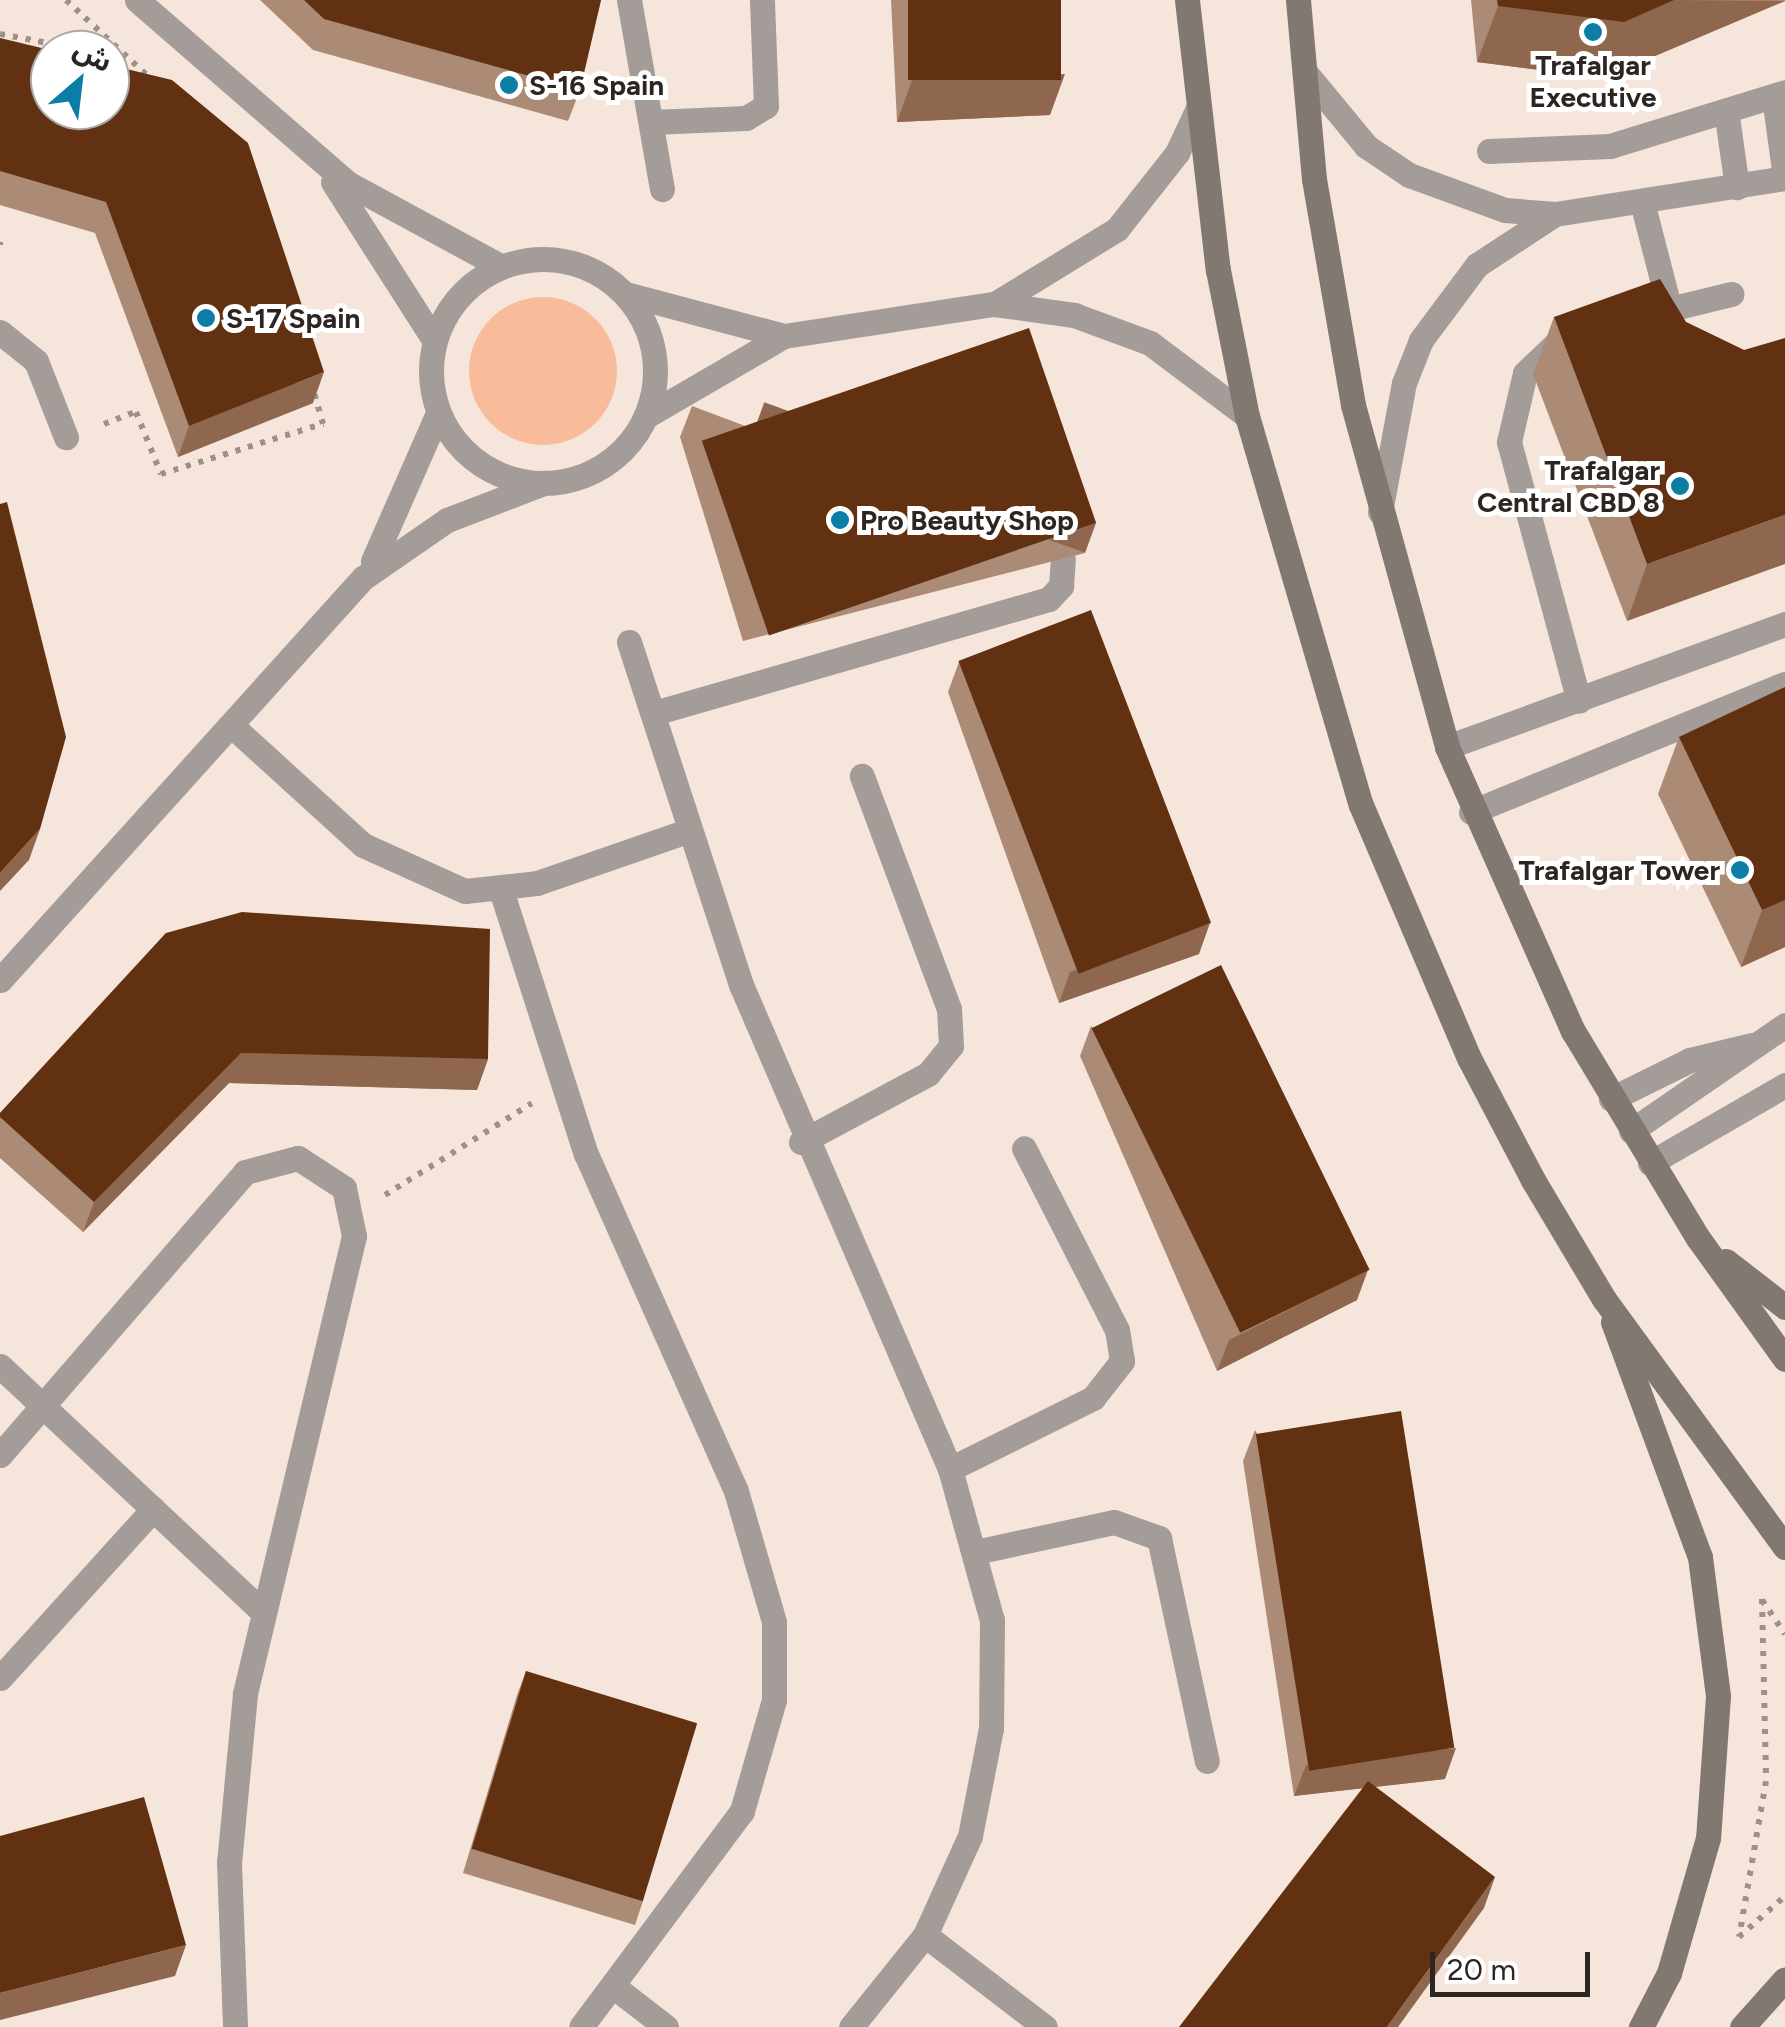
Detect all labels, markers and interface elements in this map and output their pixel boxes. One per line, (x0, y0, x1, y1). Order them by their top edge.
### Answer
marker: Trafalgar Executive (1582, 21, 1604, 43)
north arrow (30, 30, 130, 130)
text: ش (68, 31, 118, 79)
place label: Trafalgar Executive (1530, 48, 1656, 114)
place label: S-16 Spain (529, 68, 664, 102)
marker: S-16 Spain (498, 74, 520, 96)
place label: S-17 Spain (226, 301, 360, 335)
marker: S-17 Spain (195, 307, 217, 329)
place label: Trafalgar Central CBD 8 (1477, 453, 1660, 519)
marker: Trafalgar Central CBD 8 (1669, 475, 1691, 497)
place label: Pro Beauty Shop (860, 503, 1074, 537)
marker: Pro Beauty Shop (829, 509, 851, 531)
place label: Trafalgar Tower (1518, 853, 1720, 887)
marker: Trafalgar Tower (1729, 859, 1751, 881)
scale bar (1435, 1932, 1595, 1994)
text: 20 m (1447, 1951, 1516, 1988)

